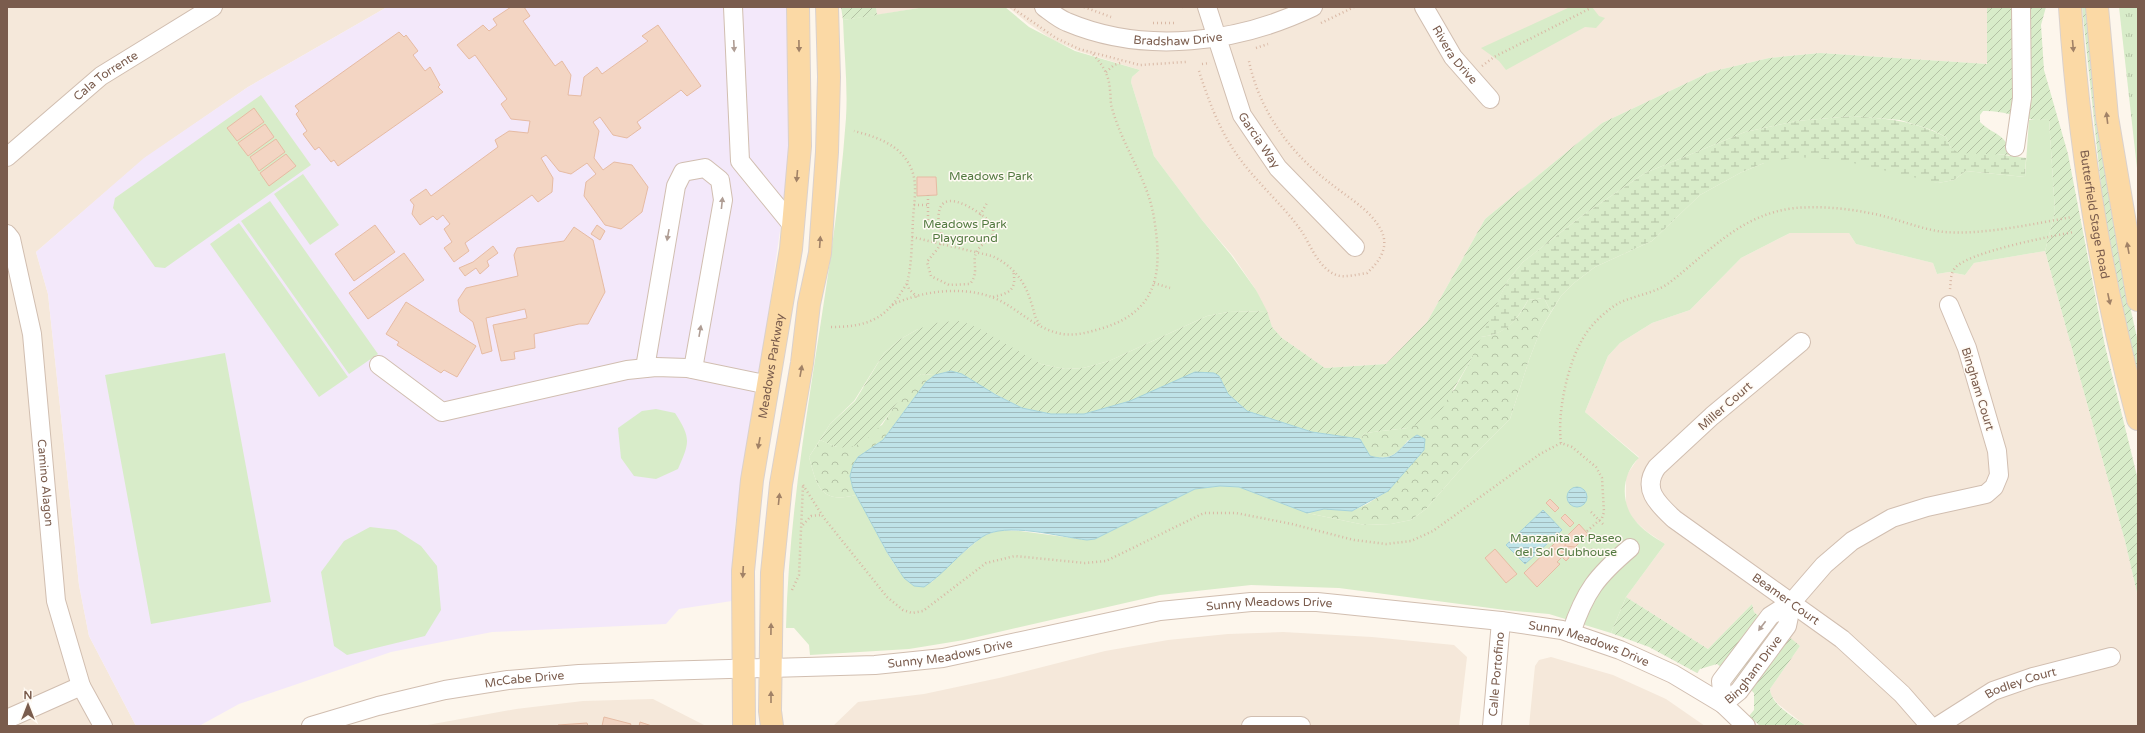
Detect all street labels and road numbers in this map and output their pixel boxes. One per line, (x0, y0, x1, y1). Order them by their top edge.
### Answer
street label: Rivera Drive (1429, 23, 1481, 87)
street label: Bradshaw Drive (1133, 29, 1224, 48)
street label: Cala Torrente (71, 48, 141, 104)
street label: Garcia Way (1235, 110, 1283, 171)
street label: Butterfield Stage Road (2077, 149, 2112, 280)
street label: Meadows Parkway (755, 312, 787, 420)
street label: Bingham Court (1959, 346, 1997, 433)
street label: Miller Court (1695, 379, 1755, 433)
street label: Camino Alagon (34, 438, 56, 527)
street label: Beamer Court (1750, 570, 1823, 628)
street label: Sunny Meadows Drive (1205, 595, 1333, 613)
street label: Sunny Meadows Drive (1528, 618, 1652, 669)
street label: Calle Portofino (1486, 631, 1507, 717)
street label: Bingham Drive (1722, 632, 1785, 707)
street label: Sunny Meadows Drive (887, 636, 1014, 671)
street label: Bodley Court (1982, 664, 2058, 701)
street label: McCabe Drive (484, 668, 565, 691)

